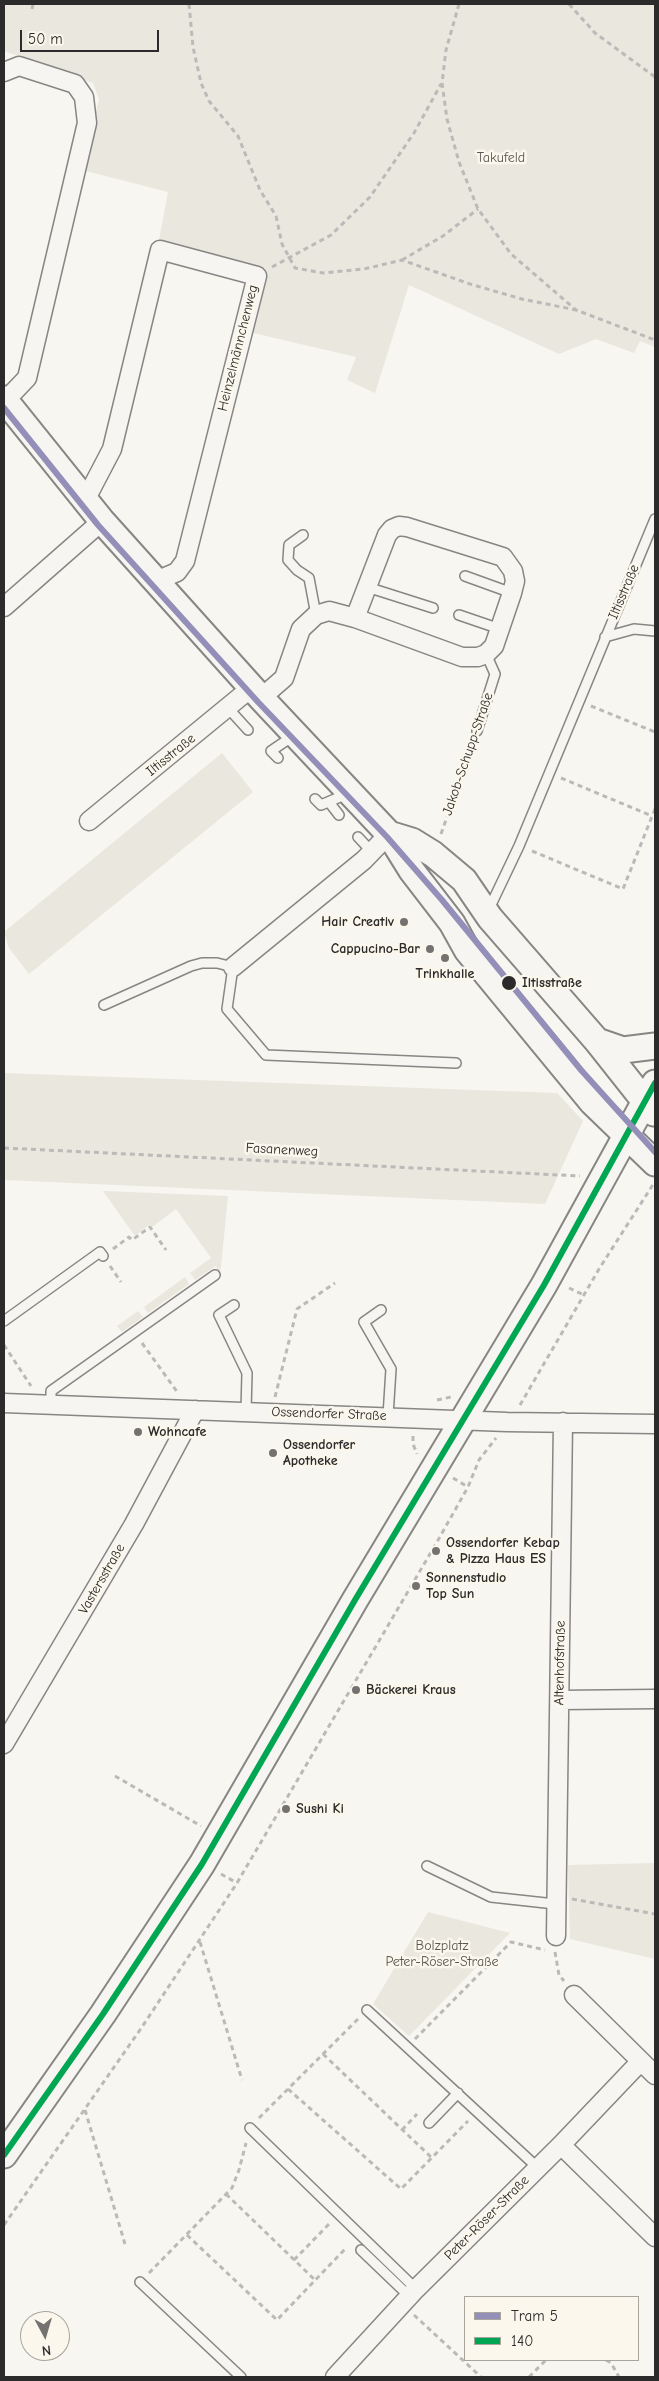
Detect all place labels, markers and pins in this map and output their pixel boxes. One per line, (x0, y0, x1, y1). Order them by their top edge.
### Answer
place label: Hair Creativ (321, 914, 394, 930)
marker: Hair Creativ (398, 916, 410, 928)
place label: Cappucino-Bar (331, 941, 420, 957)
marker: Cappucino-Bar (424, 943, 436, 955)
marker: Trinkhalle (439, 952, 451, 964)
place label: Trinkhalle (416, 966, 474, 982)
marker: Iltisstraße (500, 974, 518, 992)
place label: Iltisstraße (522, 975, 582, 991)
place label: Wohncafe (148, 1424, 206, 1440)
marker: Wohncafe (132, 1426, 144, 1438)
place label: Ossendorfer Apotheke (283, 1437, 355, 1470)
marker: Ossendorfer Apotheke (267, 1447, 279, 1459)
place label: Ossendorfer Kebap & Pizza Haus ES (446, 1535, 560, 1568)
marker: Ossendorfer Kebap & Pizza Haus ES (430, 1545, 442, 1557)
place label: Sonnenstudio Top Sun (426, 1570, 506, 1602)
marker: Sonnenstudio Top Sun (410, 1580, 422, 1592)
place label: Bäckerei Kraus (366, 1682, 456, 1698)
marker: Bäckerei Kraus (350, 1684, 362, 1696)
place label: Sushi Ki (296, 1801, 344, 1817)
marker: Sushi Ki (280, 1803, 292, 1815)

